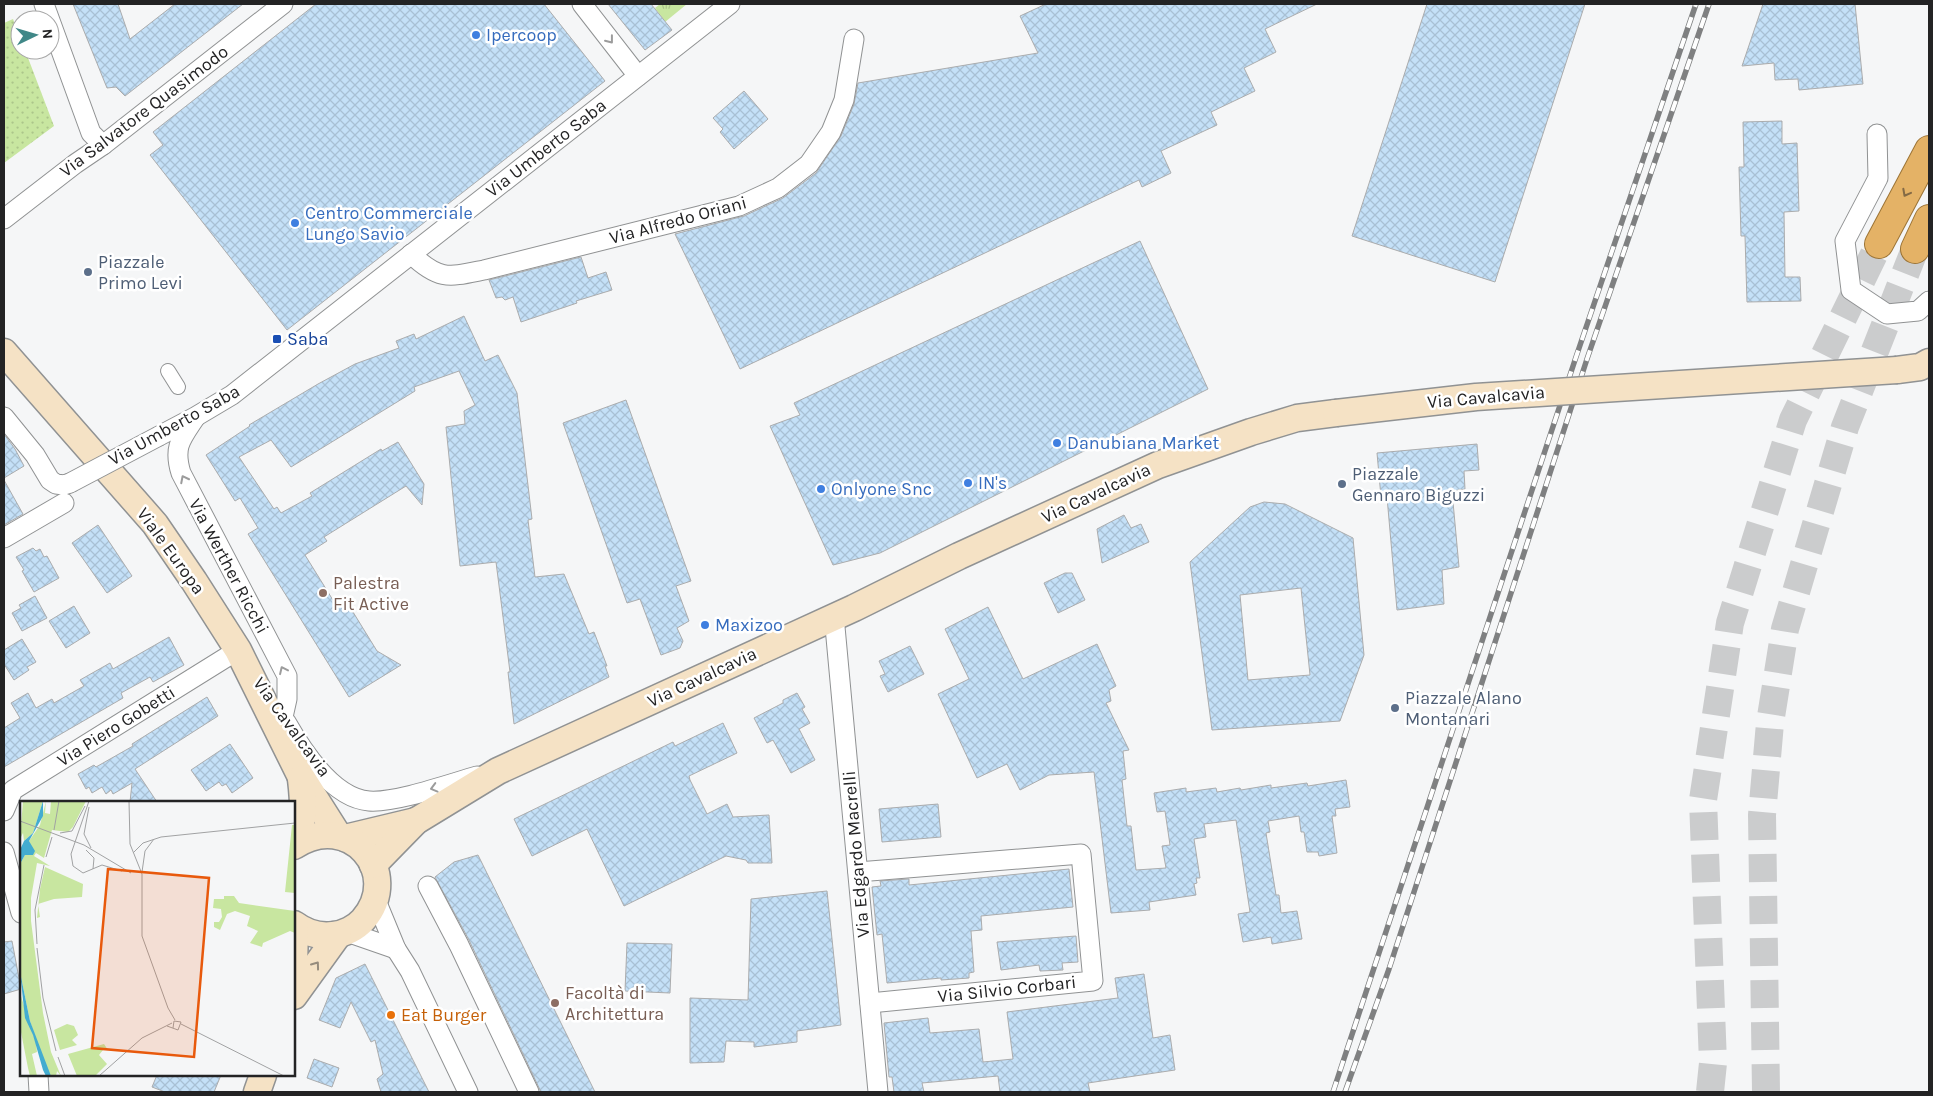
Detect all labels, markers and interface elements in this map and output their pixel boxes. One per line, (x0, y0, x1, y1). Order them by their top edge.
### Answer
north arrow (10, 10, 60, 60)
place label: Ipercoop (486, 24, 557, 46)
text: N (39, 28, 56, 40)
marker: Ipercoop (470, 29, 482, 41)
one-way arrow (604, 34, 612, 43)
street label: Via Salvatore Quasimodo (55, 40, 233, 182)
street label: Via Umberto Saba (481, 94, 611, 202)
one-way arrow (1903, 187, 1913, 196)
street label: Via Alfredo Oriani (607, 191, 749, 249)
place label: Centro Commerciale Lungo Savio (305, 202, 473, 245)
marker: Centro Commerciale Lungo Savio (289, 217, 301, 229)
place label: Piazzale Primo Levi (98, 251, 183, 294)
marker: Piazzale Primo Levi (82, 266, 94, 278)
place label: Saba (287, 328, 328, 350)
marker: Saba (271, 333, 283, 345)
street label: Via Umberto Saba (104, 380, 244, 470)
street label: Via Cavalcavia (1426, 381, 1546, 413)
place label: Danubiana Market (1067, 432, 1220, 454)
marker: Danubiana Market (1051, 437, 1063, 449)
street label: Via Cavalcavia (1038, 458, 1154, 528)
place label: Piazzale Gennaro Biguzzi (1352, 463, 1485, 506)
place label: IN's (978, 472, 1007, 494)
one-way arrow (180, 475, 190, 484)
marker: IN's (962, 477, 974, 489)
place label: Onlyone Snc (831, 478, 932, 500)
marker: Piazzale Gennaro Biguzzi (1336, 478, 1348, 490)
marker: Onlyone Snc (815, 483, 827, 495)
street label: Via Werther Ricchi (184, 495, 274, 637)
street label: Viale Europa (132, 503, 210, 599)
place label: Palestra Fit Active (333, 572, 409, 615)
marker: Palestra Fit Active (317, 587, 329, 599)
place label: Maxizoo (715, 614, 783, 636)
marker: Maxizoo (699, 619, 711, 631)
street label: Via Cavalcavia (644, 642, 760, 712)
one-way arrow (279, 666, 289, 675)
street label: Via Cavalcavia (248, 673, 336, 781)
street label: Via Piero Gobetti (53, 681, 179, 771)
place label: Piazzale Alano Montanari (1405, 687, 1522, 730)
marker: Piazzale Alano Montanari (1389, 702, 1401, 714)
street label: Via Edgardo Macrelli (838, 770, 874, 938)
one-way arrow (429, 782, 438, 793)
inset map (20, 801, 295, 1076)
one-way arrow (310, 961, 319, 971)
street label: Via Silvio Corbari (937, 971, 1077, 1007)
place label: Facoltà di Architettura (565, 982, 664, 1025)
marker: Facoltà di Architettura (549, 997, 561, 1009)
place label: Eat Burger (401, 1004, 487, 1026)
marker: Eat Burger (385, 1009, 397, 1021)

